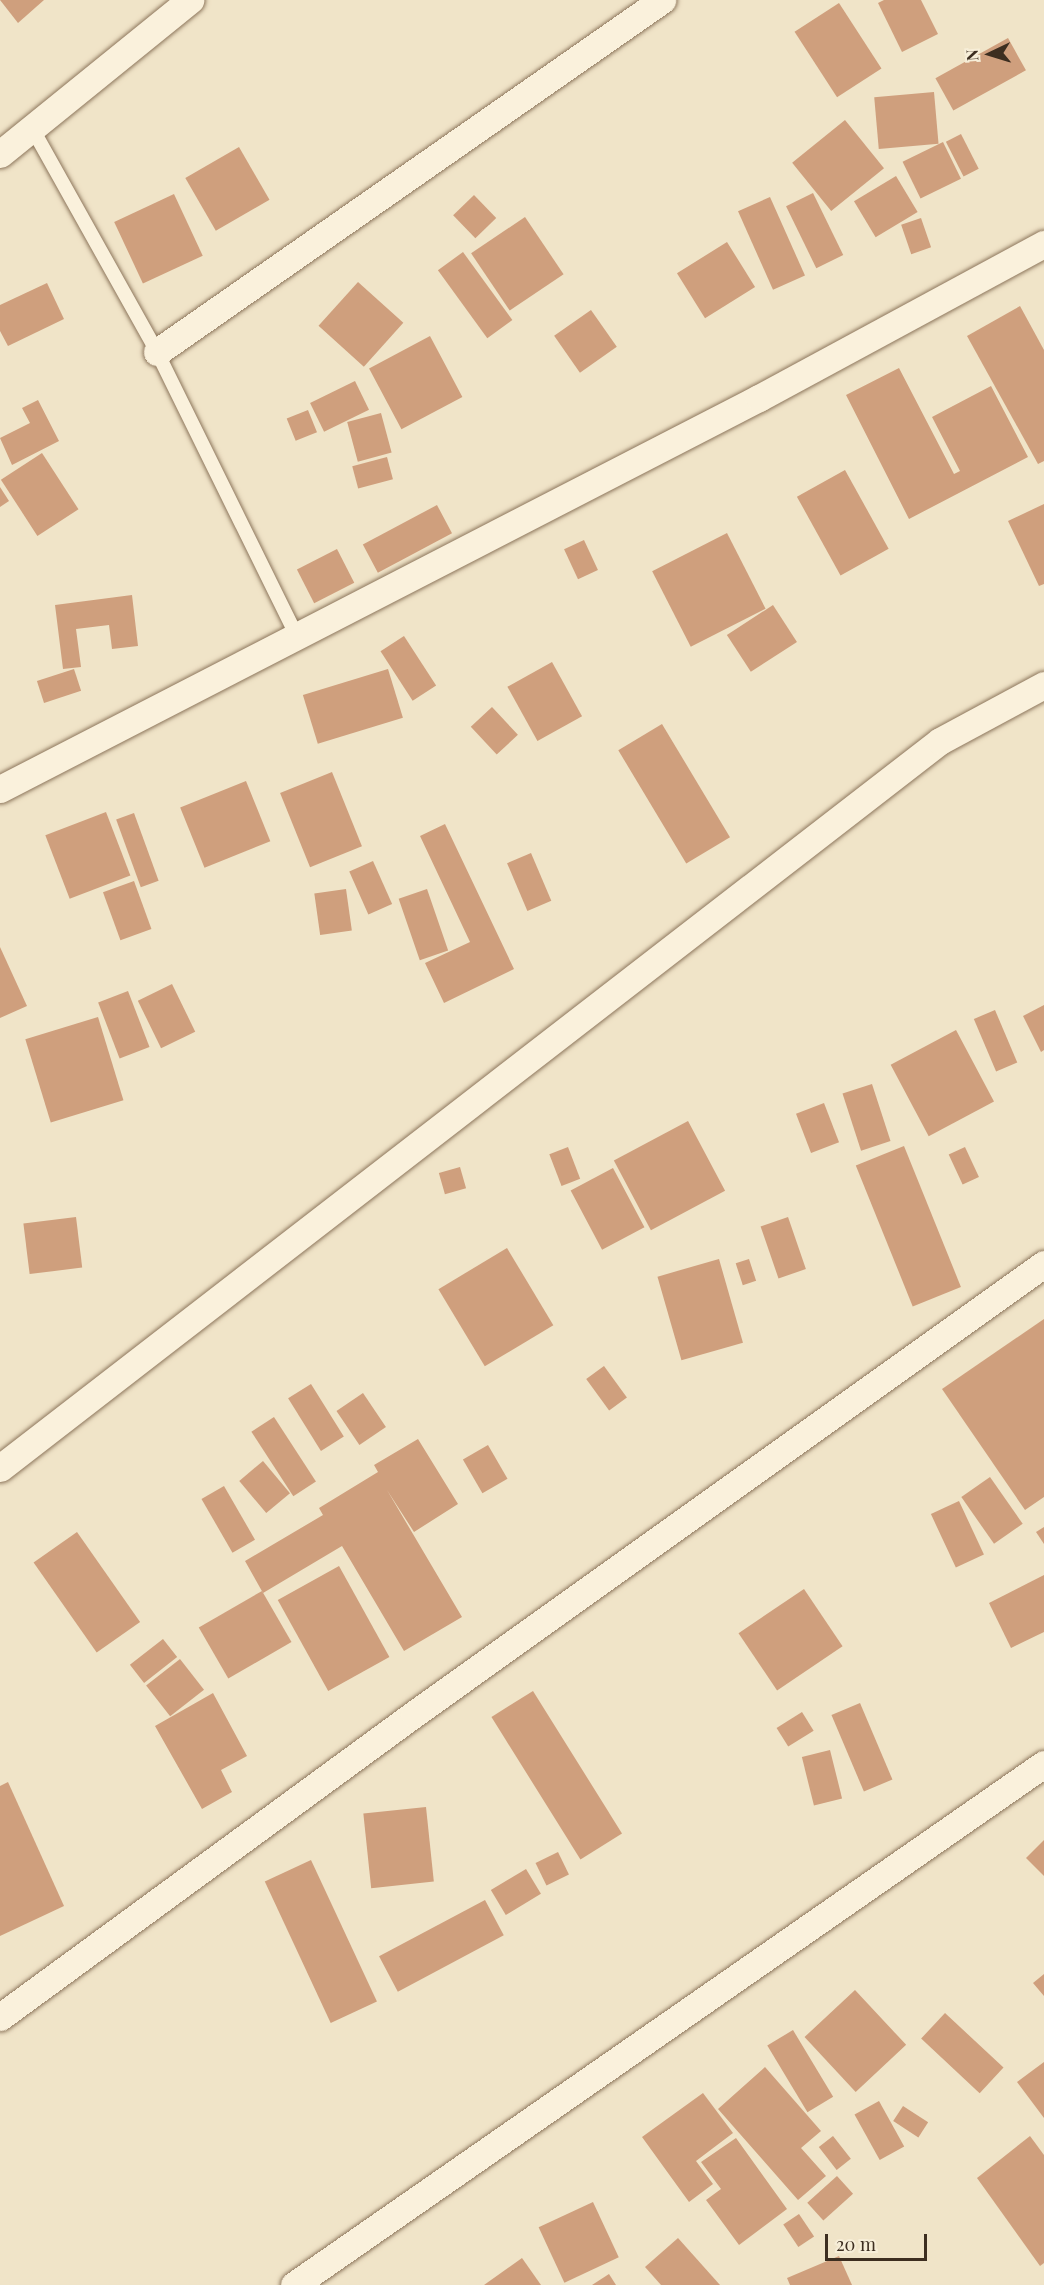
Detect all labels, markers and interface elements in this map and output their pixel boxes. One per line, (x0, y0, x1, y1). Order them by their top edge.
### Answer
north arrow (960, 24, 1020, 84)
text: N (961, 49, 982, 62)
scale bar (828, 2222, 930, 2260)
text: 20 m (836, 2232, 876, 2256)

